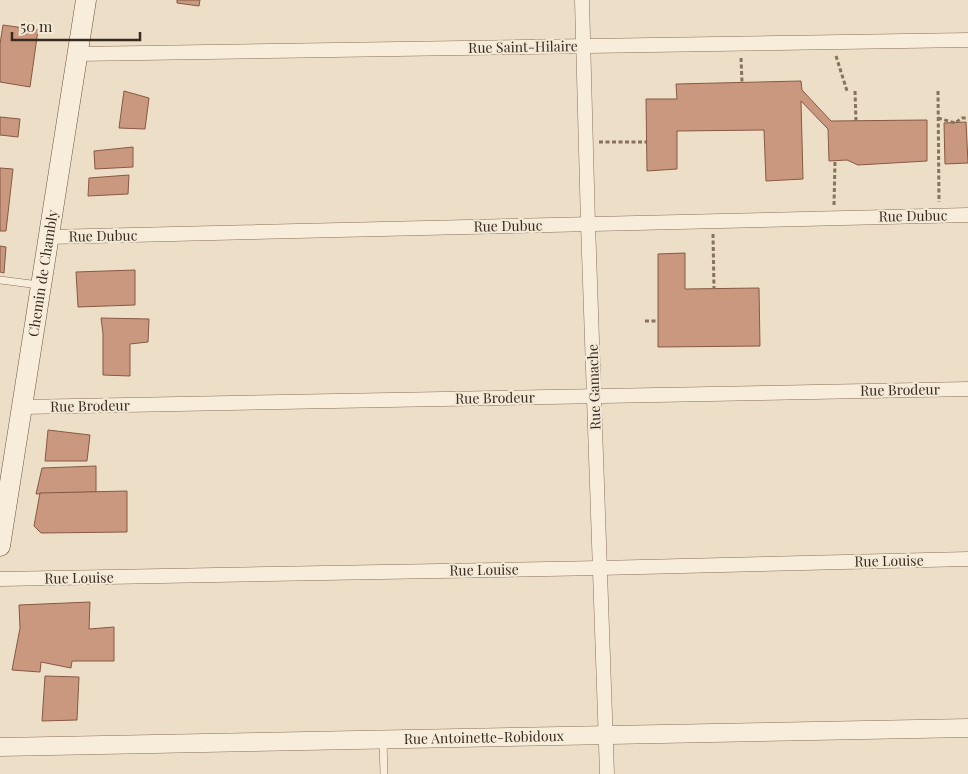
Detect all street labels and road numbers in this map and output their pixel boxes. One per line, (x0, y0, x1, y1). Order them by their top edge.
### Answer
street label: Rue Saint-Hilaire (468, 36, 578, 57)
street label: Rue Dubuc (878, 205, 948, 226)
street label: Chemin de Chambly (23, 208, 62, 338)
street label: Rue Dubuc (473, 215, 543, 236)
street label: Rue Dubuc (68, 225, 138, 246)
street label: Rue Gamache (583, 344, 604, 430)
street label: Rue Brodeur (860, 379, 941, 400)
street label: Rue Brodeur (455, 387, 536, 408)
street label: Rue Brodeur (50, 395, 131, 416)
street label: Rue Louise (854, 550, 924, 571)
street label: Rue Louise (449, 559, 519, 580)
street label: Rue Louise (44, 567, 114, 588)
street label: Rue Antoinette-Robidoux (404, 726, 565, 748)

